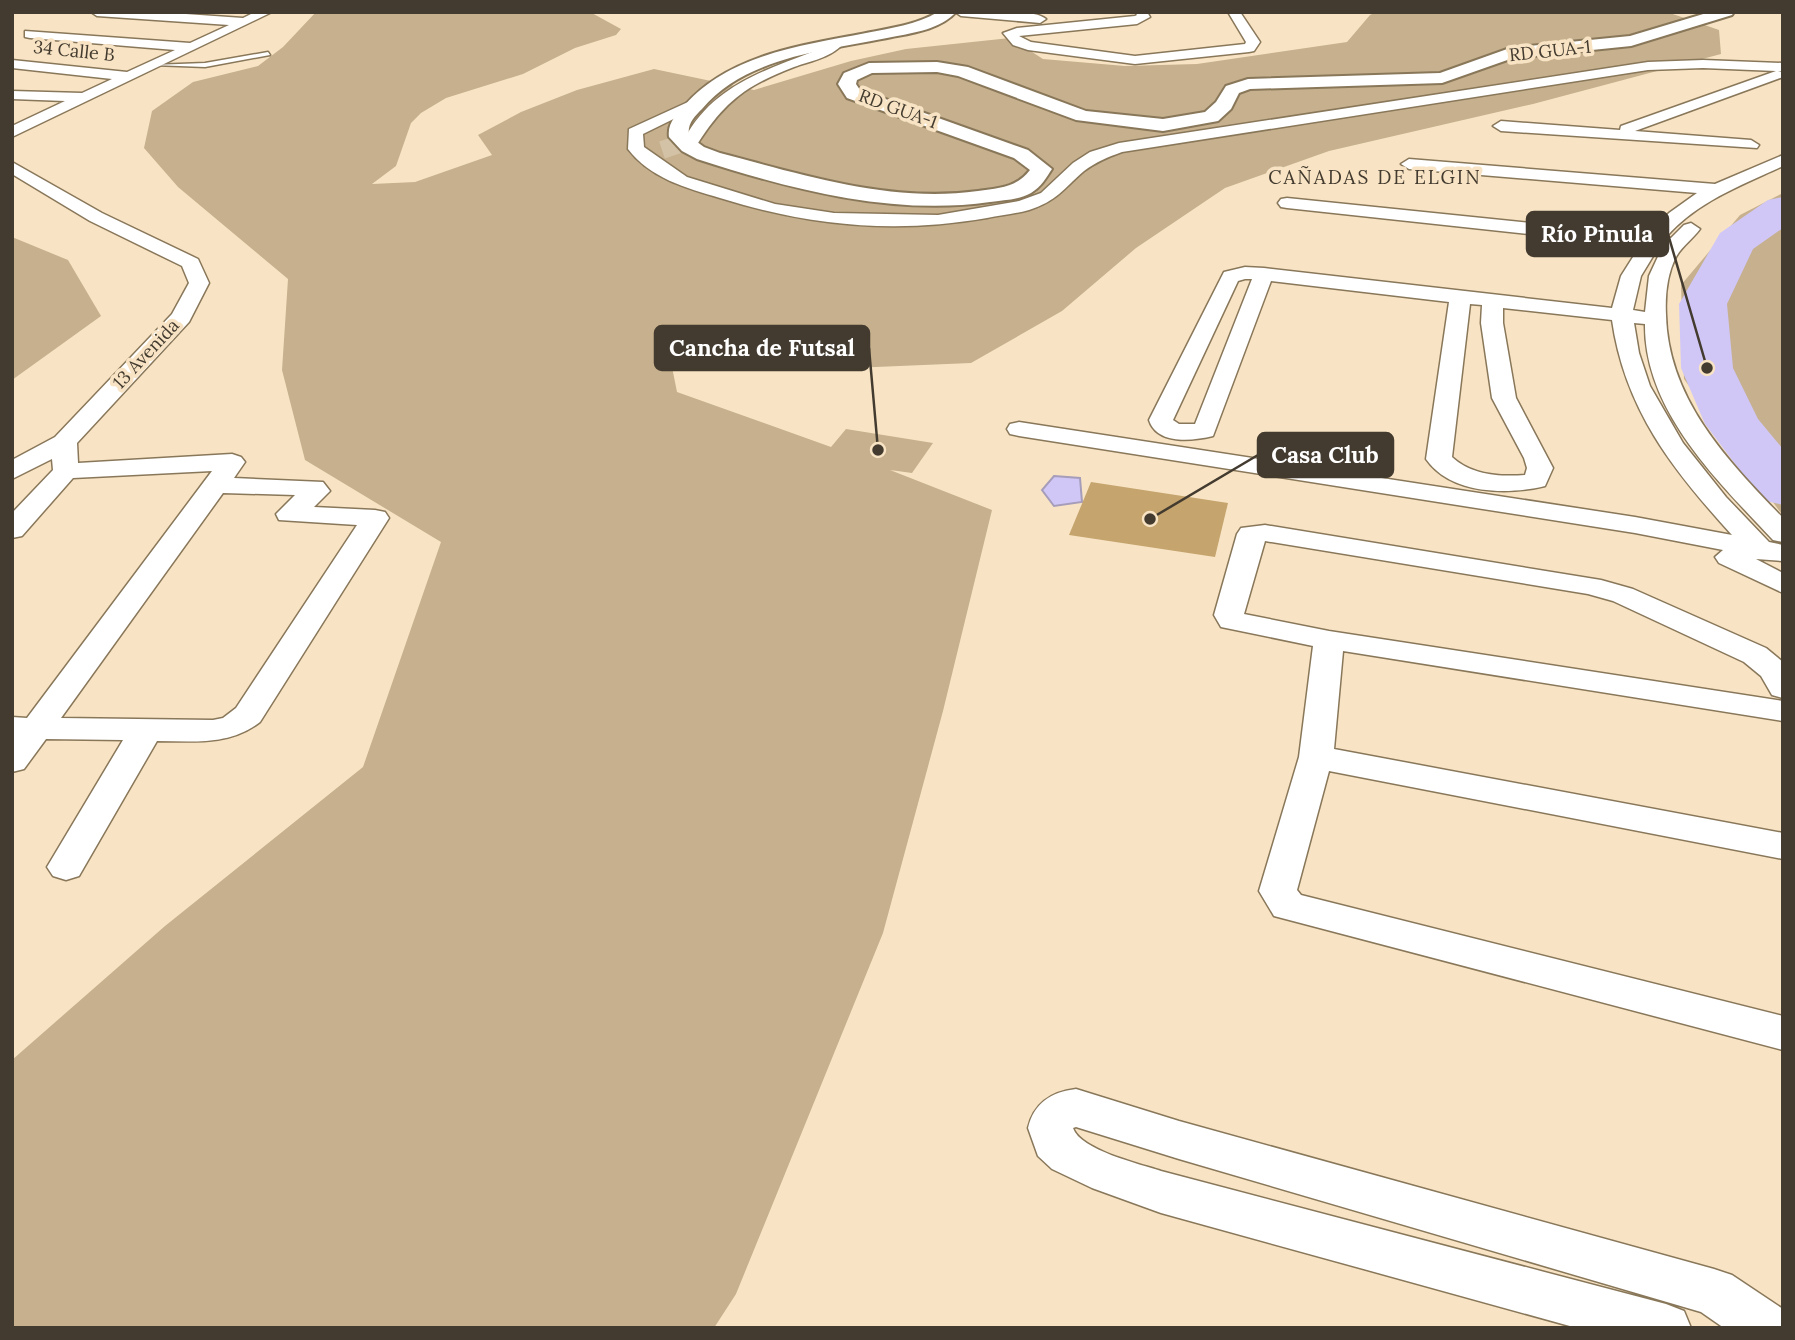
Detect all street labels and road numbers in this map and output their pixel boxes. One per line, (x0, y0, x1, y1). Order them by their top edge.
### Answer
street label: 34 Calle B (32, 35, 116, 66)
street label: RD GUA-1 (1508, 35, 1592, 66)
street label: RD GUA-1 (856, 84, 941, 133)
street label: 13 Avenida (108, 314, 184, 393)

